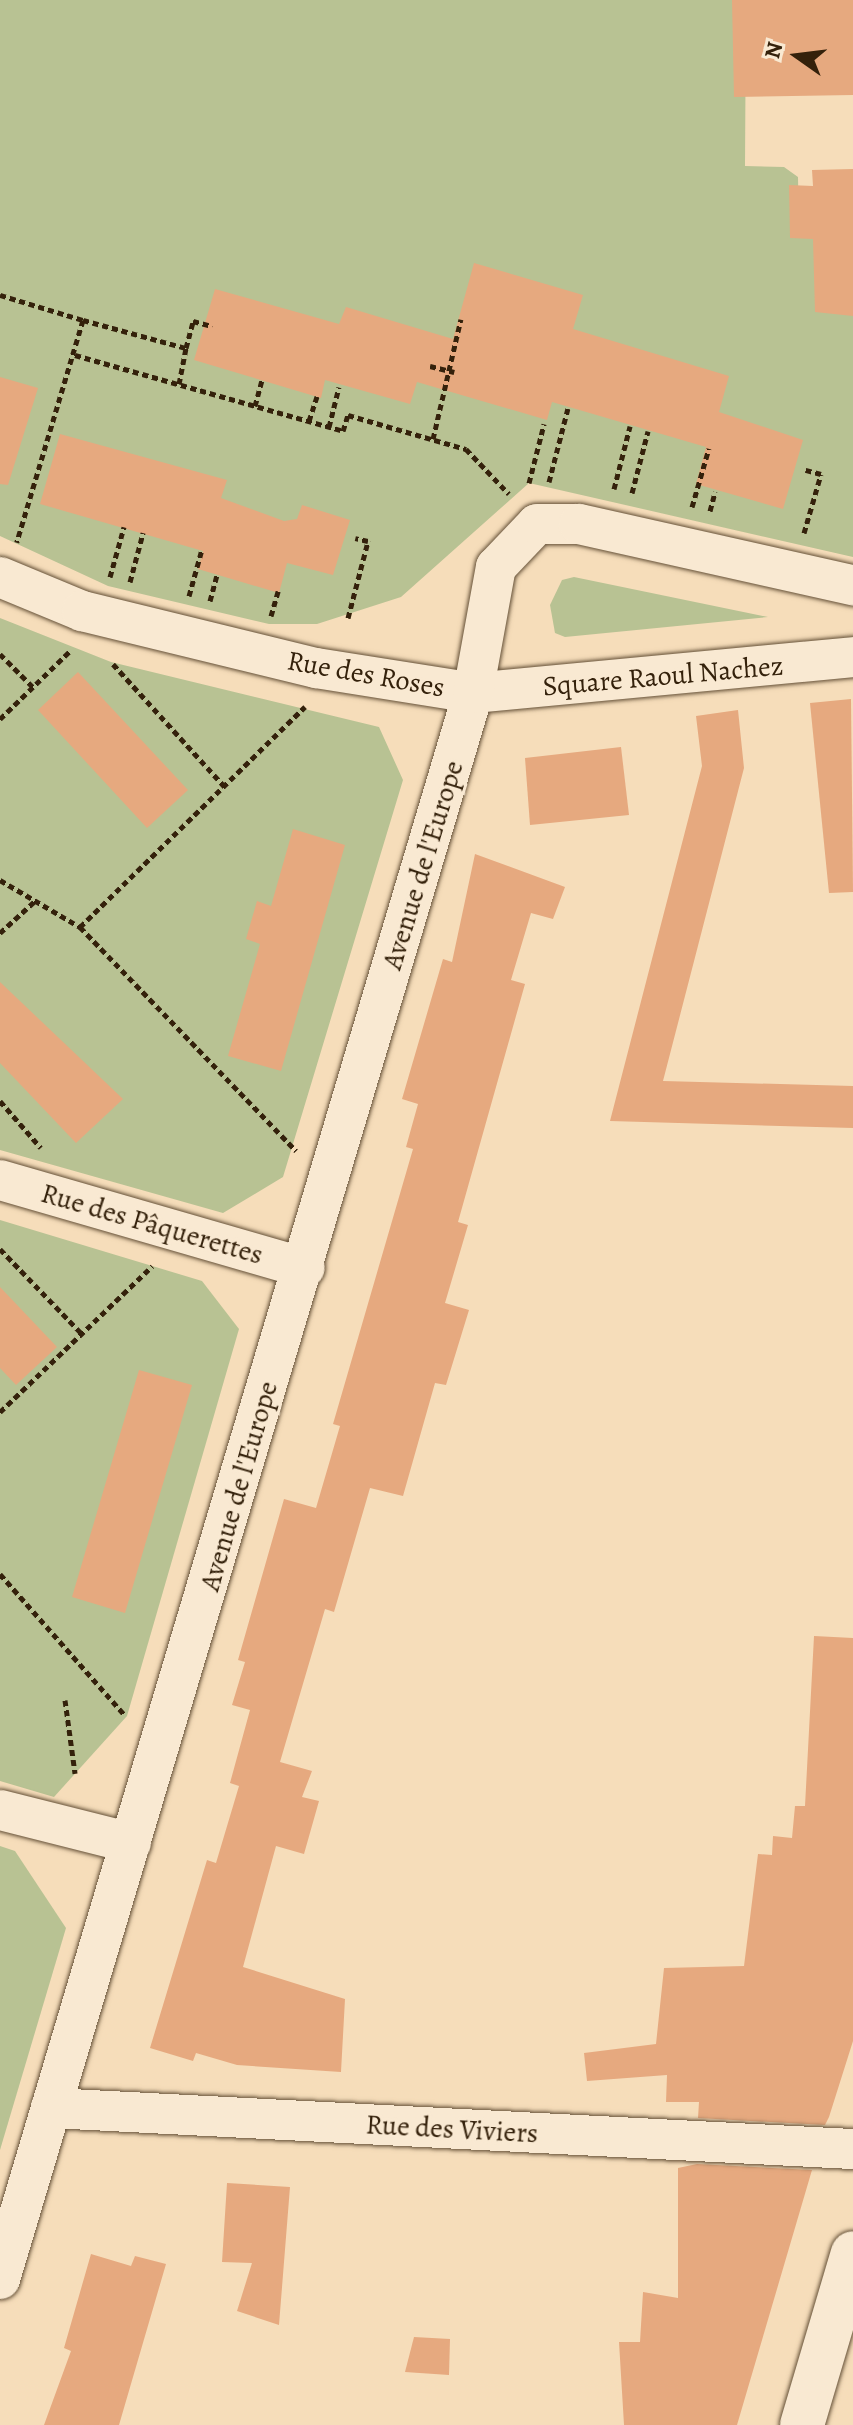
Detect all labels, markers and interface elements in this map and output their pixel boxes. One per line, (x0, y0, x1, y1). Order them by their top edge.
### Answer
north arrow (757, 16, 837, 96)
text: N (757, 39, 790, 62)
street label: Rue des Roses (285, 644, 447, 704)
street label: Square Raoul Nachez (541, 649, 785, 703)
street label: Avenue de l'Europe (375, 756, 471, 974)
street label: Rue des Pâquerettes (37, 1176, 267, 1272)
street label: Avenue de l'Europe (193, 1377, 285, 1595)
street label: Rue des Viviers (365, 2108, 539, 2150)

